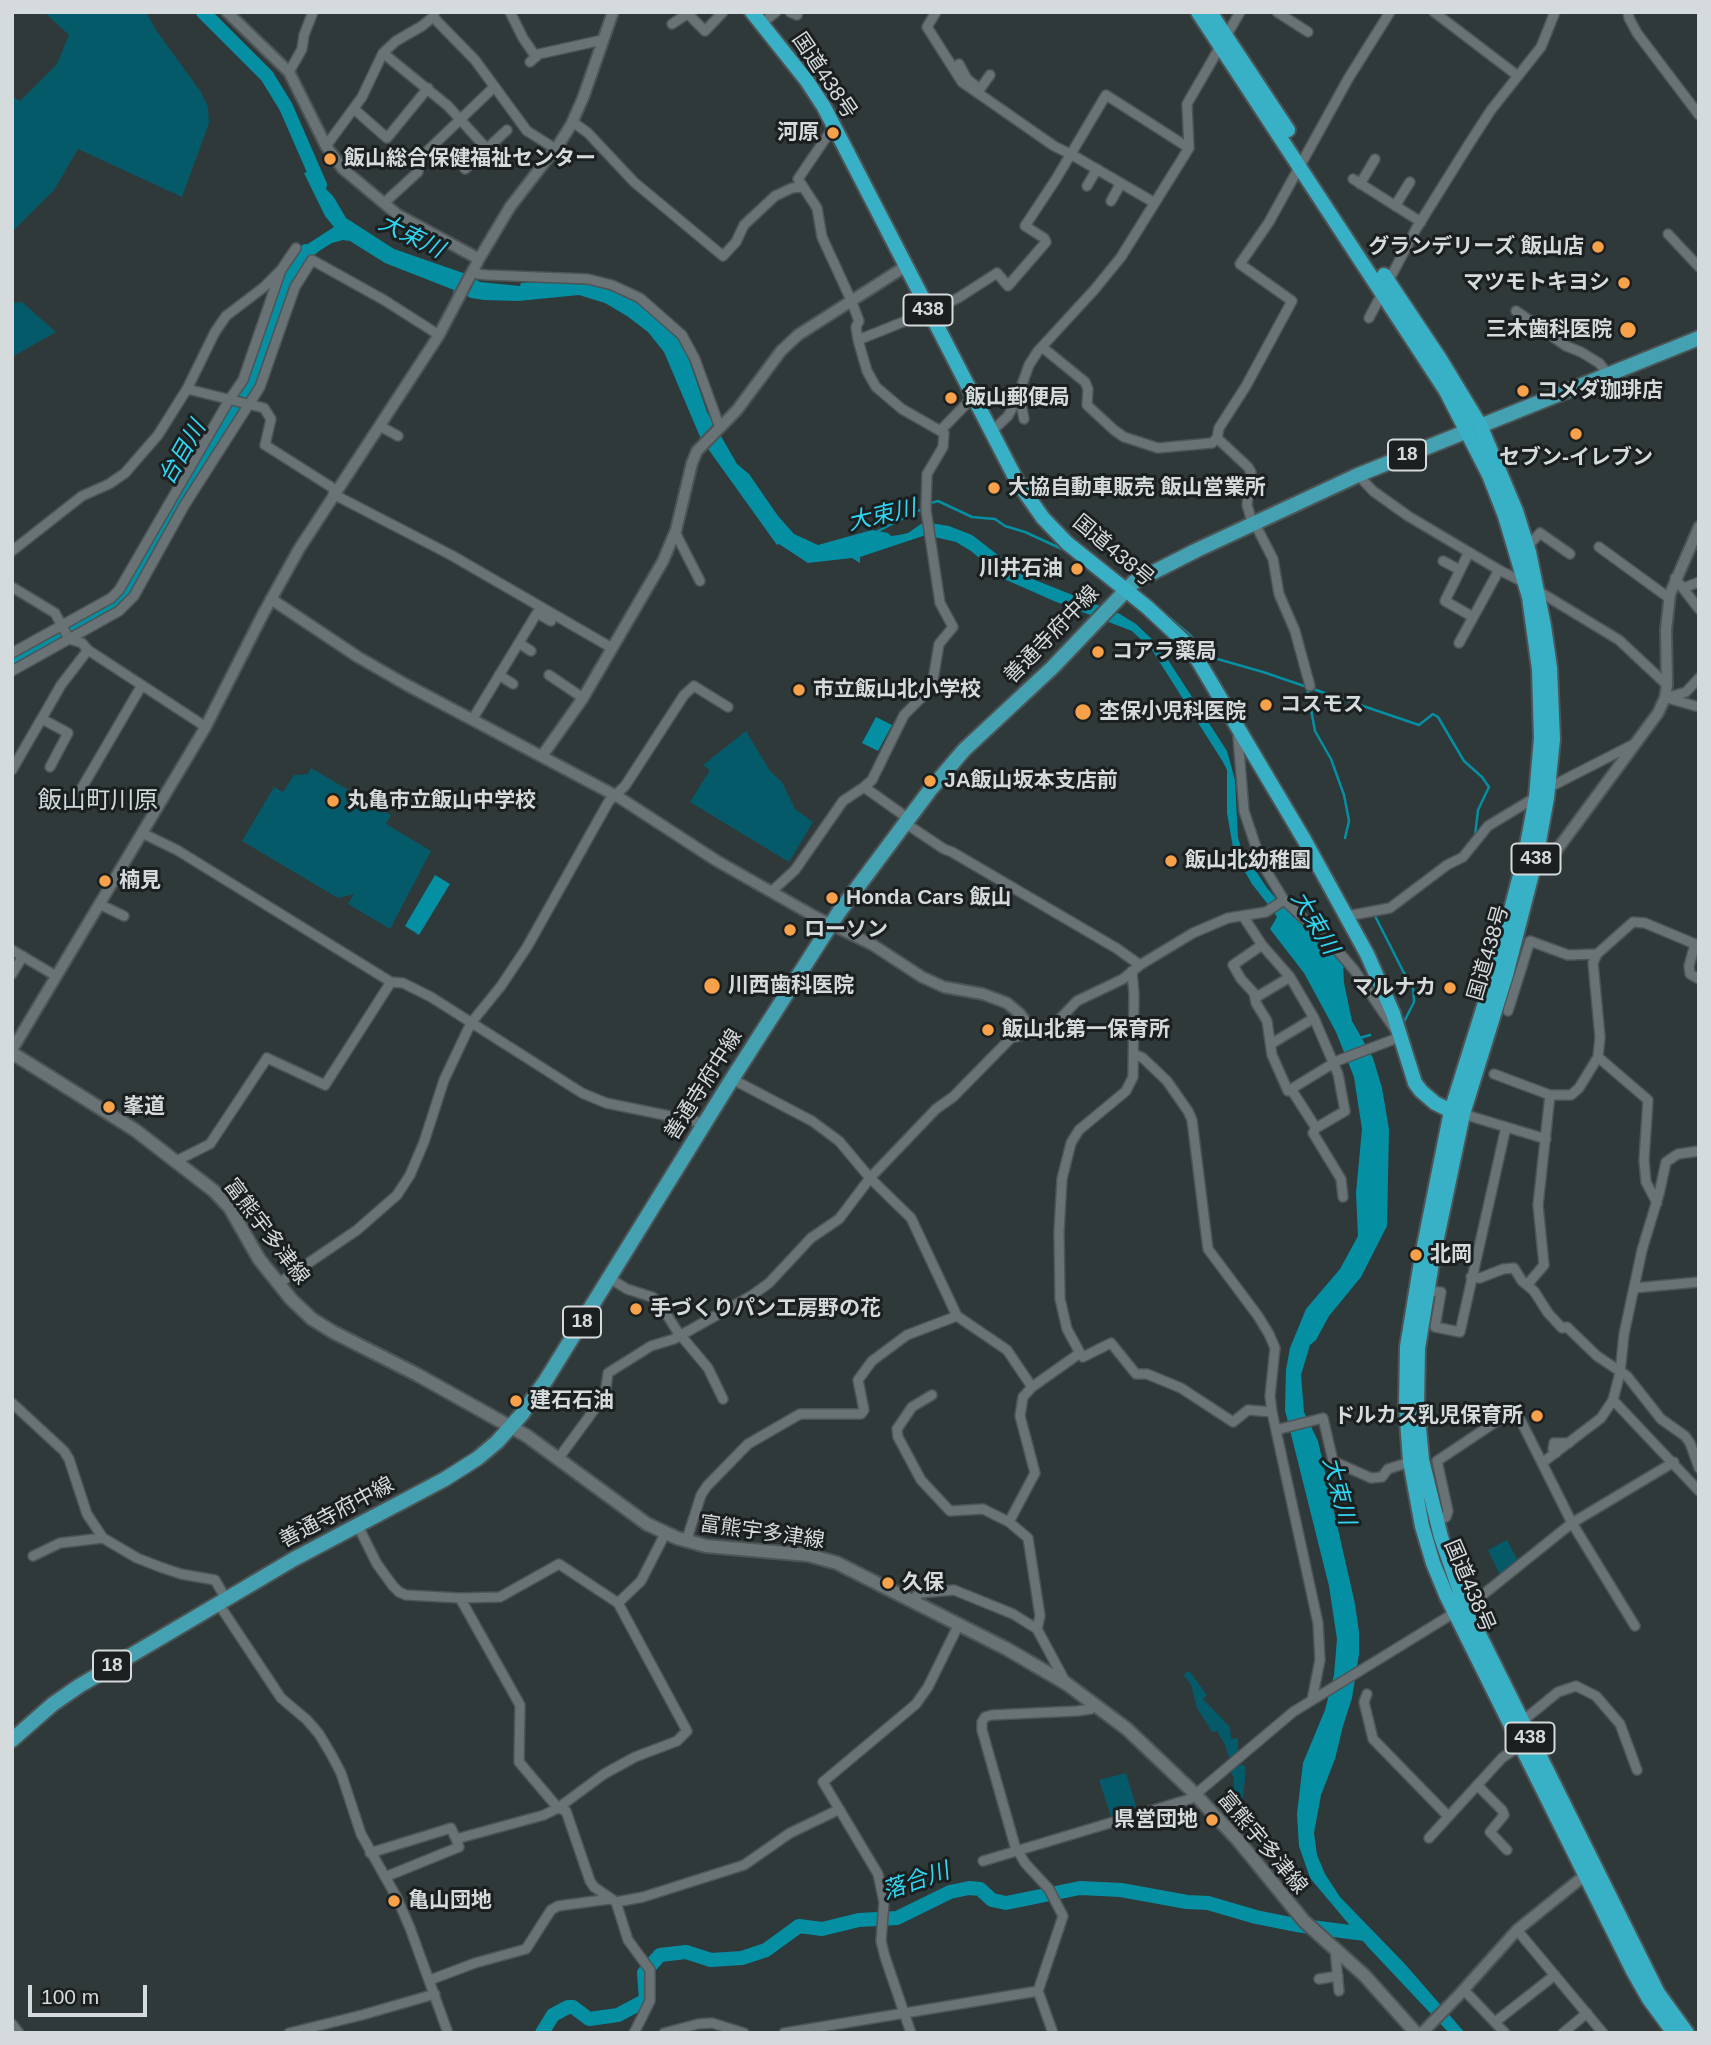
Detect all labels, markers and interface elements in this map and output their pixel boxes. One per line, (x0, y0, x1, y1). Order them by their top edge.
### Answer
street label: 国道438号 (786, 28, 862, 124)
place label: 河原 (777, 120, 819, 146)
marker: 河原 (825, 125, 841, 141)
place label: 飯山総合保健福祉センター (344, 146, 596, 172)
marker: 飯山総合保健福祉センター (322, 151, 338, 167)
water label: 大束川 (374, 209, 448, 265)
place label: グランデリーズ 飯山店 (1368, 234, 1584, 260)
marker: グランデリーズ 飯山店 (1590, 239, 1606, 255)
place label: マツモトキヨシ (1463, 270, 1610, 296)
marker: マツモトキヨシ (1616, 275, 1632, 291)
road number: 438 (904, 294, 953, 326)
place label: 三木歯科医院 (1486, 317, 1612, 343)
marker: 三木歯科医院 (1618, 320, 1638, 340)
place label: コメダ珈琲店 (1537, 378, 1663, 404)
marker: コメダ珈琲店 (1515, 383, 1531, 399)
place label: 飯山郵便局 (965, 385, 1070, 411)
marker: 飯山郵便局 (943, 390, 959, 406)
water label: 台目川 (154, 416, 212, 490)
marker: セブン-イレブン (1568, 426, 1584, 442)
road number: 18 (1388, 440, 1426, 470)
place label: セブン-イレブン (1499, 445, 1653, 471)
place label: 大協自動車販売 飯山営業所 (1008, 475, 1266, 501)
marker: 大協自動車販売 飯山営業所 (986, 480, 1002, 496)
water label: 大束川 (845, 495, 919, 537)
street label: 国道438号 (1067, 510, 1159, 592)
place label: 川井石油 (979, 556, 1063, 582)
marker: 川井石油 (1069, 561, 1085, 577)
street label: 善通寺府中線 (999, 581, 1105, 689)
place label: コアラ薬局 (1112, 639, 1217, 665)
marker: コアラ薬局 (1090, 644, 1106, 660)
place label: 市立飯山北小学校 (813, 677, 981, 703)
marker: 市立飯山北小学校 (791, 682, 807, 698)
place label: コスモス (1280, 692, 1364, 718)
marker: コスモス (1258, 697, 1274, 713)
place label: 杢保小児科医院 (1099, 699, 1246, 725)
marker: 杢保小児科医院 (1073, 702, 1093, 722)
place label: JA飯山坂本支店前 (944, 768, 1118, 794)
marker: JA飯山坂本支店前 (922, 773, 938, 789)
district label: 飯山町川原 (38, 787, 158, 815)
place label: 丸亀市立飯山中学校 (347, 788, 536, 814)
marker: 丸亀市立飯山中学校 (325, 793, 341, 809)
road number: 438 (1512, 844, 1560, 874)
place label: 飯山北幼稚園 (1185, 848, 1311, 874)
marker: 飯山北幼稚園 (1163, 853, 1179, 869)
place label: 楠見 (119, 868, 161, 894)
marker: 楠見 (97, 873, 113, 889)
place label: Honda Cars 飯山 (846, 885, 1012, 911)
water label: 大束川 (1284, 886, 1344, 960)
marker: Honda Cars 飯山 (824, 890, 840, 906)
street label: 国道438号 (1463, 902, 1515, 1004)
place label: ローソン (804, 917, 888, 943)
marker: ローソン (782, 922, 798, 938)
place label: 川西歯科医院 (728, 973, 854, 999)
place label: マルナカ (1352, 975, 1436, 1001)
marker: 川西歯科医院 (702, 976, 722, 996)
marker: マルナカ (1442, 980, 1458, 996)
place label: 飯山北第一保育所 (1002, 1017, 1170, 1043)
marker: 飯山北第一保育所 (980, 1022, 996, 1038)
street label: 善通寺府中線 (660, 1025, 748, 1145)
place label: 峯道 (123, 1094, 165, 1120)
marker: 峯道 (101, 1099, 117, 1115)
street label: 富熊宇多津線 (218, 1174, 314, 1290)
place label: 北岡 (1430, 1242, 1472, 1268)
marker: 北岡 (1408, 1247, 1424, 1263)
place label: 手づくりパン工房野の花 (650, 1296, 881, 1322)
marker: 手づくりパン工房野の花 (628, 1301, 644, 1317)
road number: 18 (563, 1306, 601, 1338)
place label: 建石石油 (530, 1388, 614, 1414)
marker: 建石石油 (508, 1393, 524, 1409)
place label: ドルカス乳児保育所 (1334, 1403, 1523, 1429)
marker: ドルカス乳児保育所 (1529, 1408, 1545, 1424)
water label: 大束川 (1316, 1454, 1360, 1528)
street label: 善通寺府中線 (275, 1472, 399, 1554)
street label: 富熊宇多津線 (698, 1512, 826, 1554)
street label: 国道438号 (1438, 1536, 1500, 1636)
place label: 久保 (902, 1570, 944, 1596)
marker: 久保 (880, 1575, 896, 1591)
road number: 18 (93, 1650, 131, 1682)
road number: 438 (1506, 1722, 1554, 1754)
street label: 富熊宇多津線 (1212, 1787, 1312, 1899)
place label: 県営団地 (1114, 1807, 1198, 1833)
marker: 県営団地 (1204, 1812, 1220, 1828)
water label: 落合川 (879, 1858, 953, 1906)
place label: 亀山団地 (408, 1888, 492, 1914)
marker: 亀山団地 (386, 1893, 402, 1909)
scale bar (32, 1972, 150, 2016)
text: 100 m (41, 1985, 99, 2008)

